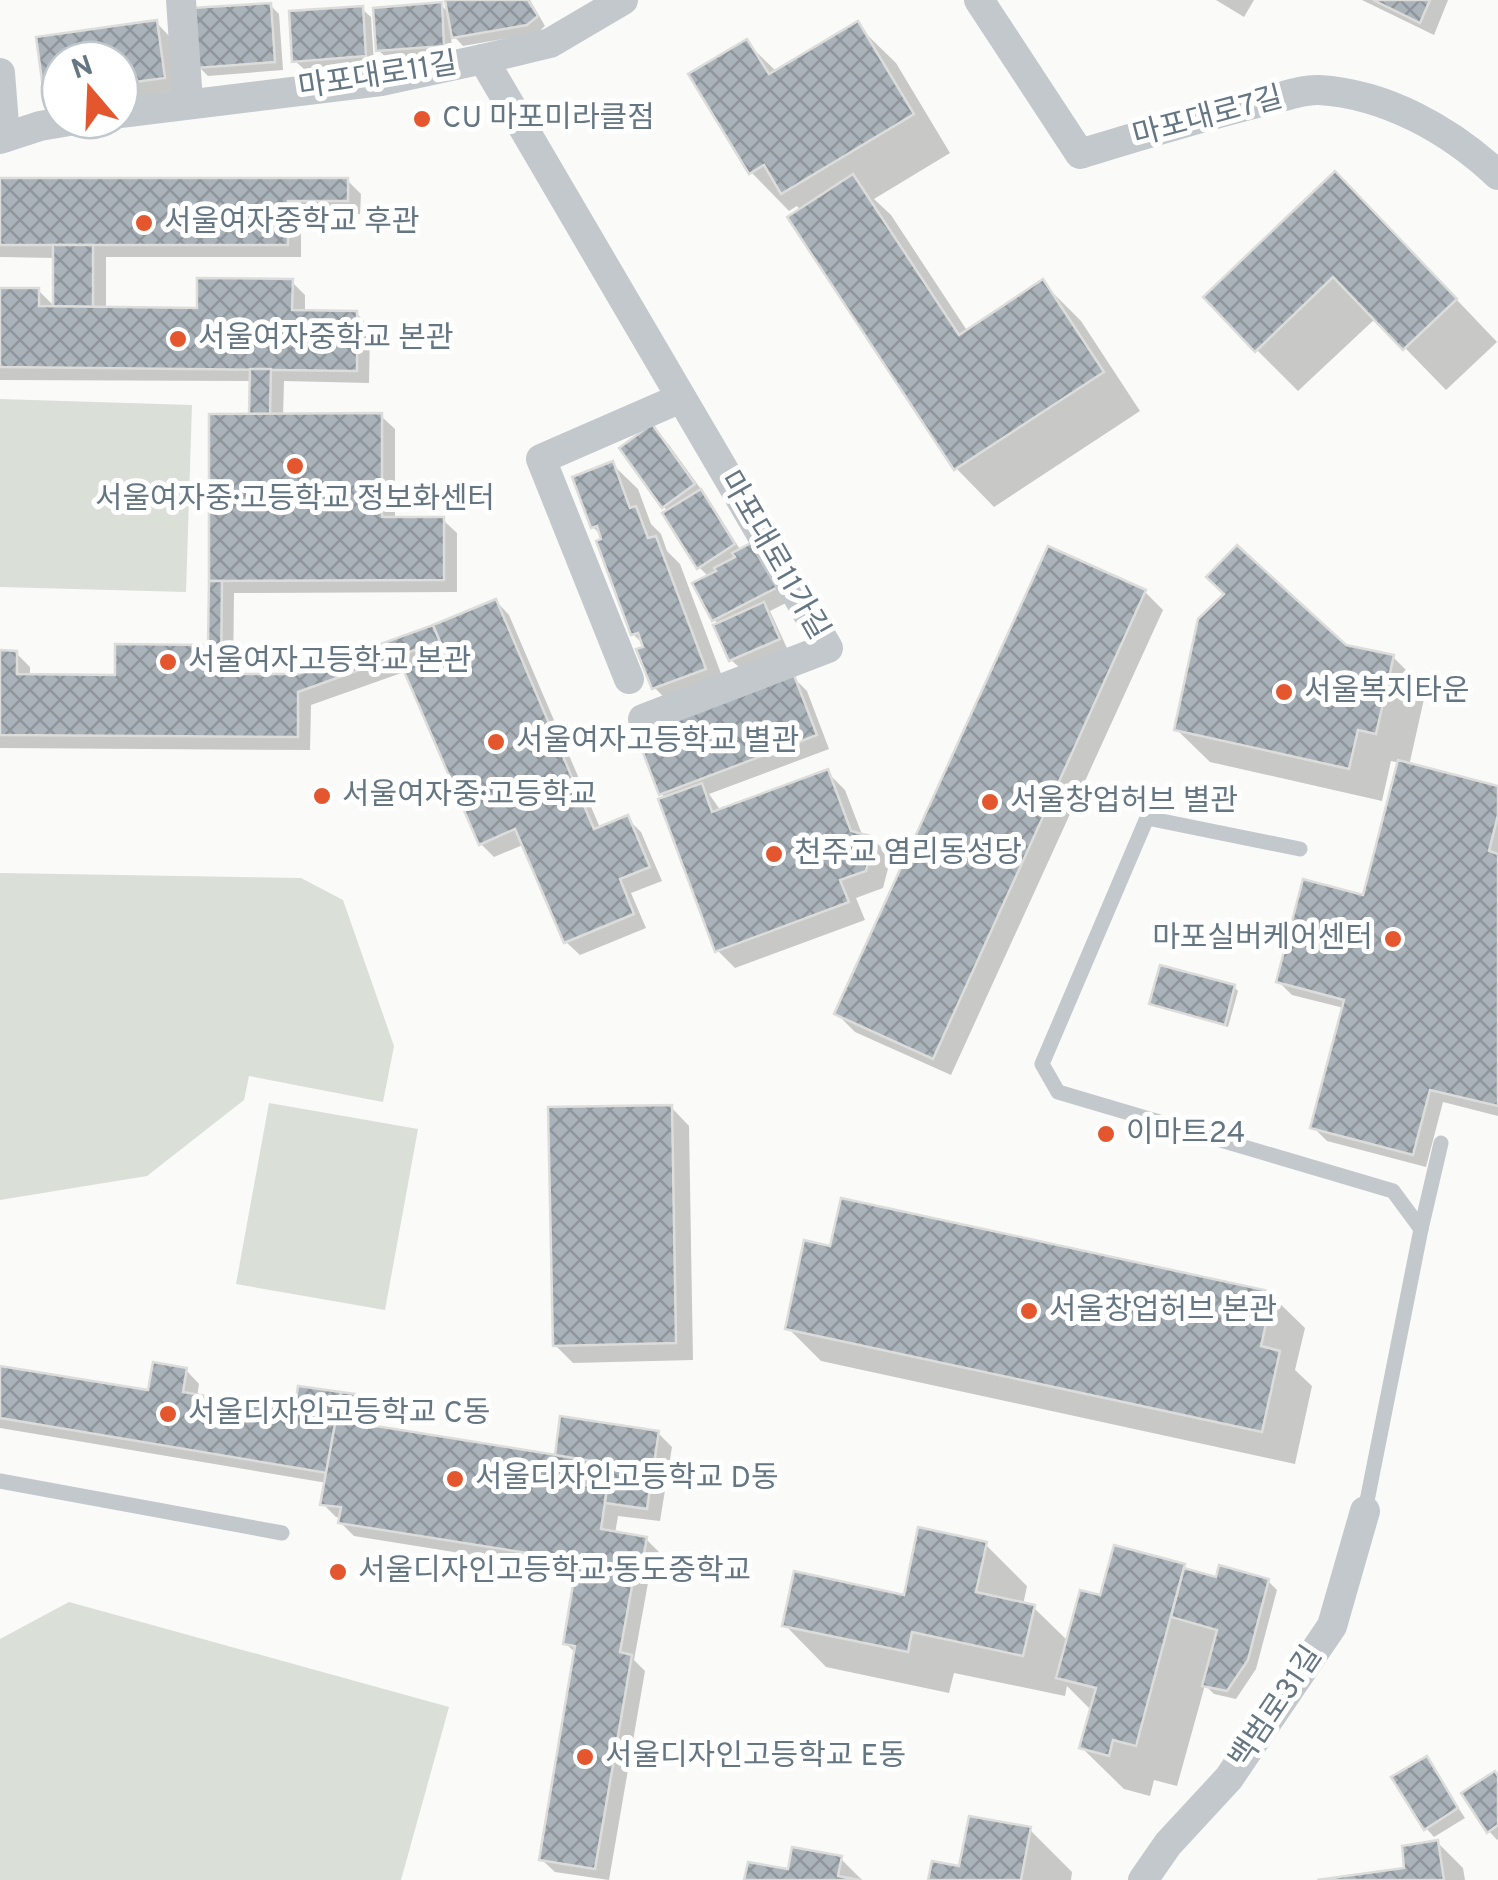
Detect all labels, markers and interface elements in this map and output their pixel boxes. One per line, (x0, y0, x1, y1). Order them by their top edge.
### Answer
north arrow (40, 40, 140, 140)
street label: 마포대로11길 (296, 46, 460, 108)
text: N (67, 49, 98, 89)
street label: 마포대로7길 (1129, 80, 1287, 156)
place label: CU 마포미라클점 (442, 101, 655, 138)
marker: CU 마포미라클점 (411, 108, 433, 130)
place label: 서울여자중학교 후관 (164, 205, 419, 242)
marker: 서울여자중학교 후관 (133, 212, 155, 234)
place label: 서울여자중학교 본관 (198, 321, 453, 358)
marker: 서울여자중학교 본관 (167, 328, 189, 350)
marker: 서울여자중·고등학교 정보화센터 (284, 455, 306, 477)
street label: 마포대로11가길 (710, 465, 836, 647)
place label: 서울여자중·고등학교 정보화센터 (95, 482, 495, 519)
place label: 서울여자고등학교 본관 (188, 644, 471, 681)
marker: 서울여자고등학교 본관 (157, 651, 179, 673)
place label: 서울복지타운 (1304, 674, 1470, 711)
marker: 서울복지타운 (1273, 681, 1295, 703)
place label: 서울여자고등학교 별관 (516, 724, 799, 761)
marker: 서울여자고등학교 별관 (485, 731, 507, 753)
place label: 서울여자중·고등학교 (342, 778, 597, 815)
place label: 서울창업허브 별관 (1010, 784, 1238, 821)
marker: 서울여자중·고등학교 (311, 785, 333, 807)
marker: 서울창업허브 별관 (979, 791, 1001, 813)
place label: 천주교 염리동성당 (794, 836, 1022, 873)
marker: 천주교 염리동성당 (763, 843, 785, 865)
place label: 마포실버케어센터 (1152, 921, 1373, 958)
marker: 마포실버케어센터 (1382, 928, 1404, 950)
place label: 이마트24 (1126, 1116, 1246, 1153)
marker: 이마트24 (1095, 1123, 1117, 1145)
place label: 서울창업허브 본관 (1049, 1293, 1277, 1330)
marker: 서울창업허브 본관 (1018, 1300, 1040, 1322)
place label: 서울디자인고등학교 C동 (188, 1396, 490, 1433)
marker: 서울디자인고등학교 C동 (157, 1403, 179, 1425)
place label: 서울디자인고등학교 D동 (475, 1461, 779, 1498)
marker: 서울디자인고등학교 D동 (444, 1468, 466, 1490)
place label: 서울디자인고등학교·동도중학교 (358, 1554, 751, 1591)
marker: 서울디자인고등학교·동도중학교 (327, 1561, 349, 1583)
street label: 백범로31길 (1223, 1640, 1331, 1776)
place label: 서울디자인고등학교 E동 (605, 1739, 906, 1776)
marker: 서울디자인고등학교 E동 (574, 1746, 596, 1768)

